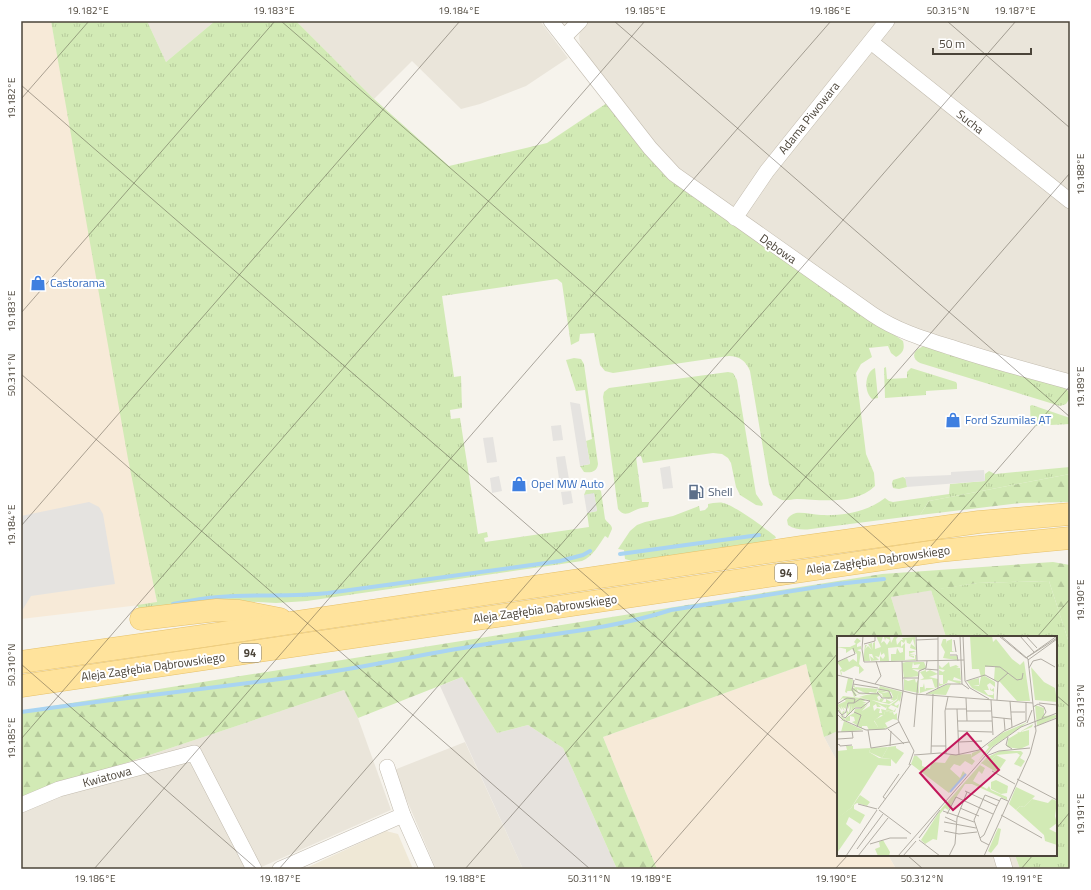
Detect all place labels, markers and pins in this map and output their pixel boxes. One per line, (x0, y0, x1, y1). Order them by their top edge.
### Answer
place label: Castorama (50, 273, 105, 292)
shop icon: Castorama (29, 274, 47, 292)
place label: Ford Szumilas AT (965, 410, 1052, 429)
shop icon: Ford Szumilas AT (944, 411, 962, 429)
place label: Opel MW Auto (531, 474, 604, 493)
shop icon: Opel MW Auto (510, 475, 528, 493)
place label: Shell (708, 482, 733, 501)
fuel station icon: Shell (687, 483, 705, 501)

